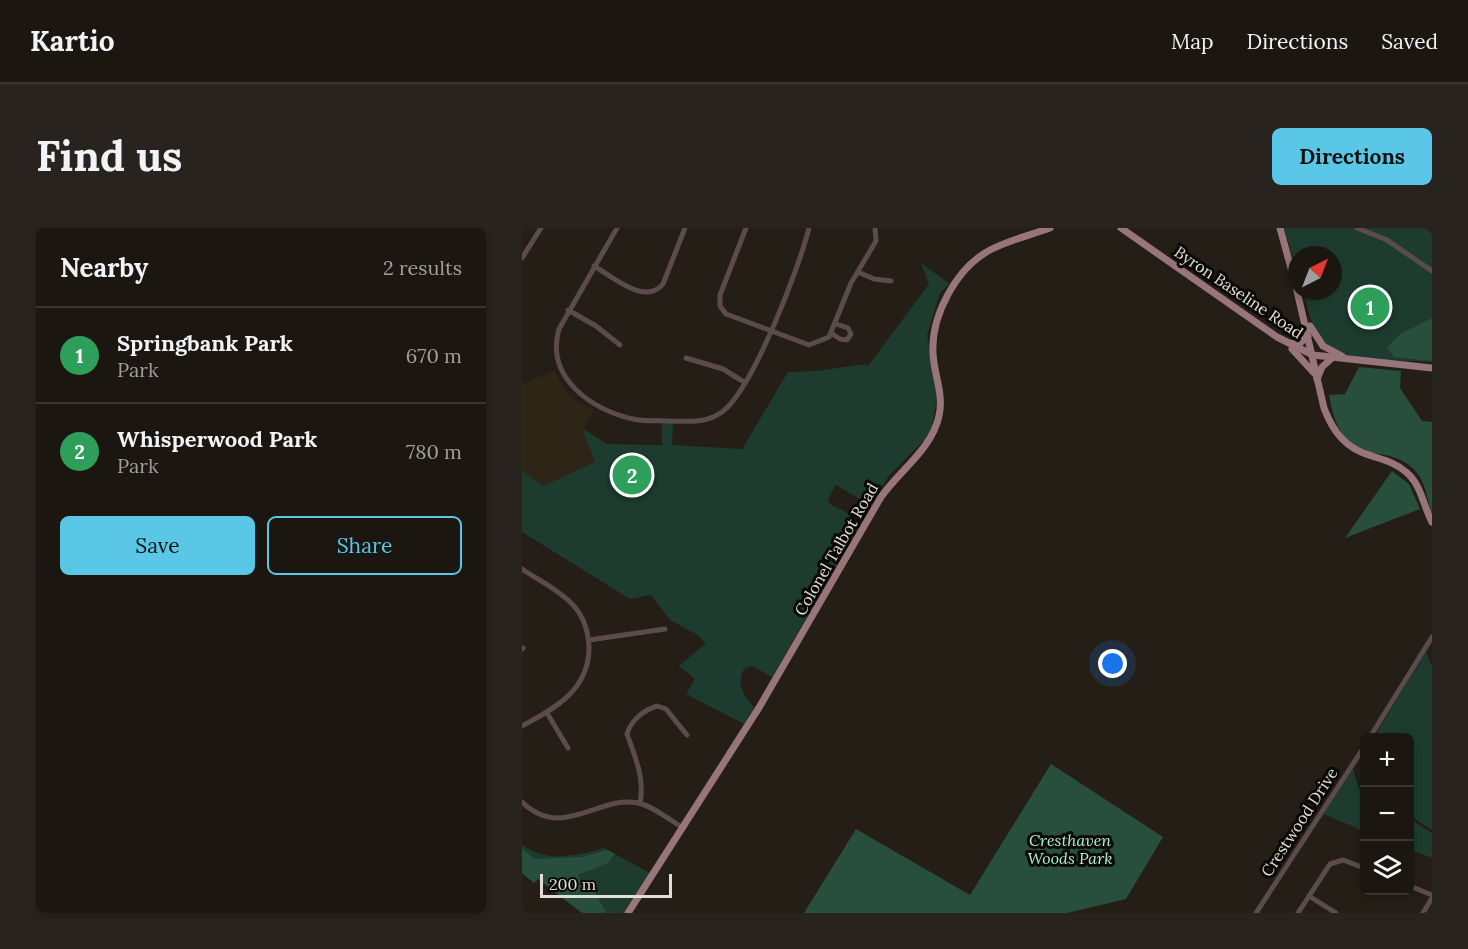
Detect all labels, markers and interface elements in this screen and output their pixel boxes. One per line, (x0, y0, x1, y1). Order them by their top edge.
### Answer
text: Kartio (30, 23, 114, 59)
text: Map (1171, 28, 1214, 55)
text: Directions (1247, 28, 1348, 55)
text: Saved (1381, 28, 1438, 55)
button: Directions (1272, 128, 1432, 185)
text: Find us (36, 129, 182, 183)
street label: Byron Baseline Road (1171, 241, 1308, 343)
north arrow (1288, 246, 1342, 300)
text: Nearby (60, 251, 148, 284)
text: 2 results (383, 255, 462, 280)
pin: 1 (1350, 284, 1390, 329)
text: Springbank Park (117, 329, 293, 357)
text: 1 (75, 343, 84, 368)
text: 670 m (406, 343, 462, 368)
text: Park (117, 357, 159, 382)
text: Whisperwood Park (117, 425, 317, 453)
text: 2 (74, 439, 85, 464)
text: 780 m (406, 439, 462, 464)
pin: 2 (612, 452, 652, 498)
text: Park (117, 453, 159, 478)
street label: Colonel Talbot Road (790, 479, 882, 619)
button: Save (60, 516, 255, 575)
button: Share (267, 516, 462, 575)
your location (1098, 649, 1127, 678)
map controls (1360, 733, 1414, 895)
button: + (1360, 733, 1414, 787)
street label: Crestwood Drive (1256, 764, 1342, 880)
button: − (1360, 787, 1414, 841)
park label: Cresthaven Woods Park (1027, 830, 1113, 868)
button: layers (1360, 841, 1414, 895)
scale bar (540, 871, 672, 898)
text: 200 m (549, 874, 596, 894)

